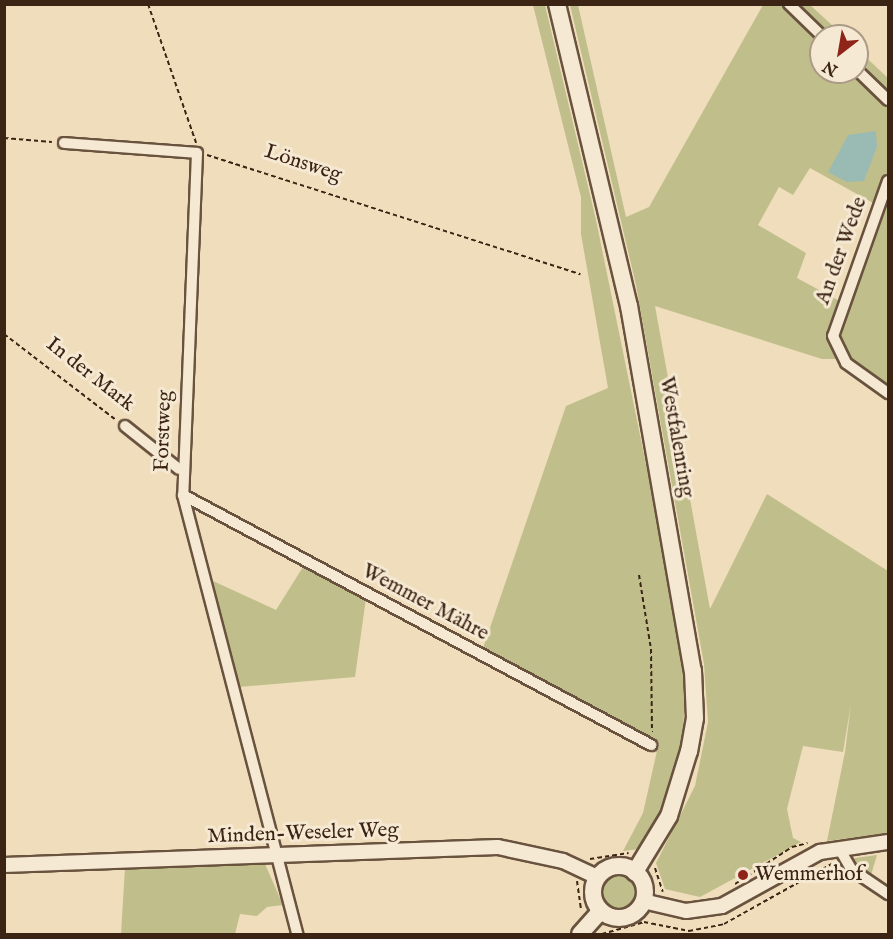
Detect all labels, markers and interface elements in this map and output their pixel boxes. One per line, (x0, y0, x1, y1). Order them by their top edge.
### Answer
north arrow (809, 24, 869, 84)
text: N (820, 56, 842, 80)
street label: Lönsweg (261, 140, 345, 188)
street label: An der Wede (811, 194, 873, 308)
street label: In der Mark (41, 333, 139, 417)
street label: Westfalenring (653, 375, 699, 499)
street label: Forstweg (150, 390, 178, 472)
street label: Wemmer Mähre (357, 559, 493, 647)
street label: Minden-Weseler Weg (207, 818, 399, 850)
place label: Wemmerhof (755, 862, 863, 888)
marker: Wemmerhof (736, 868, 750, 882)

